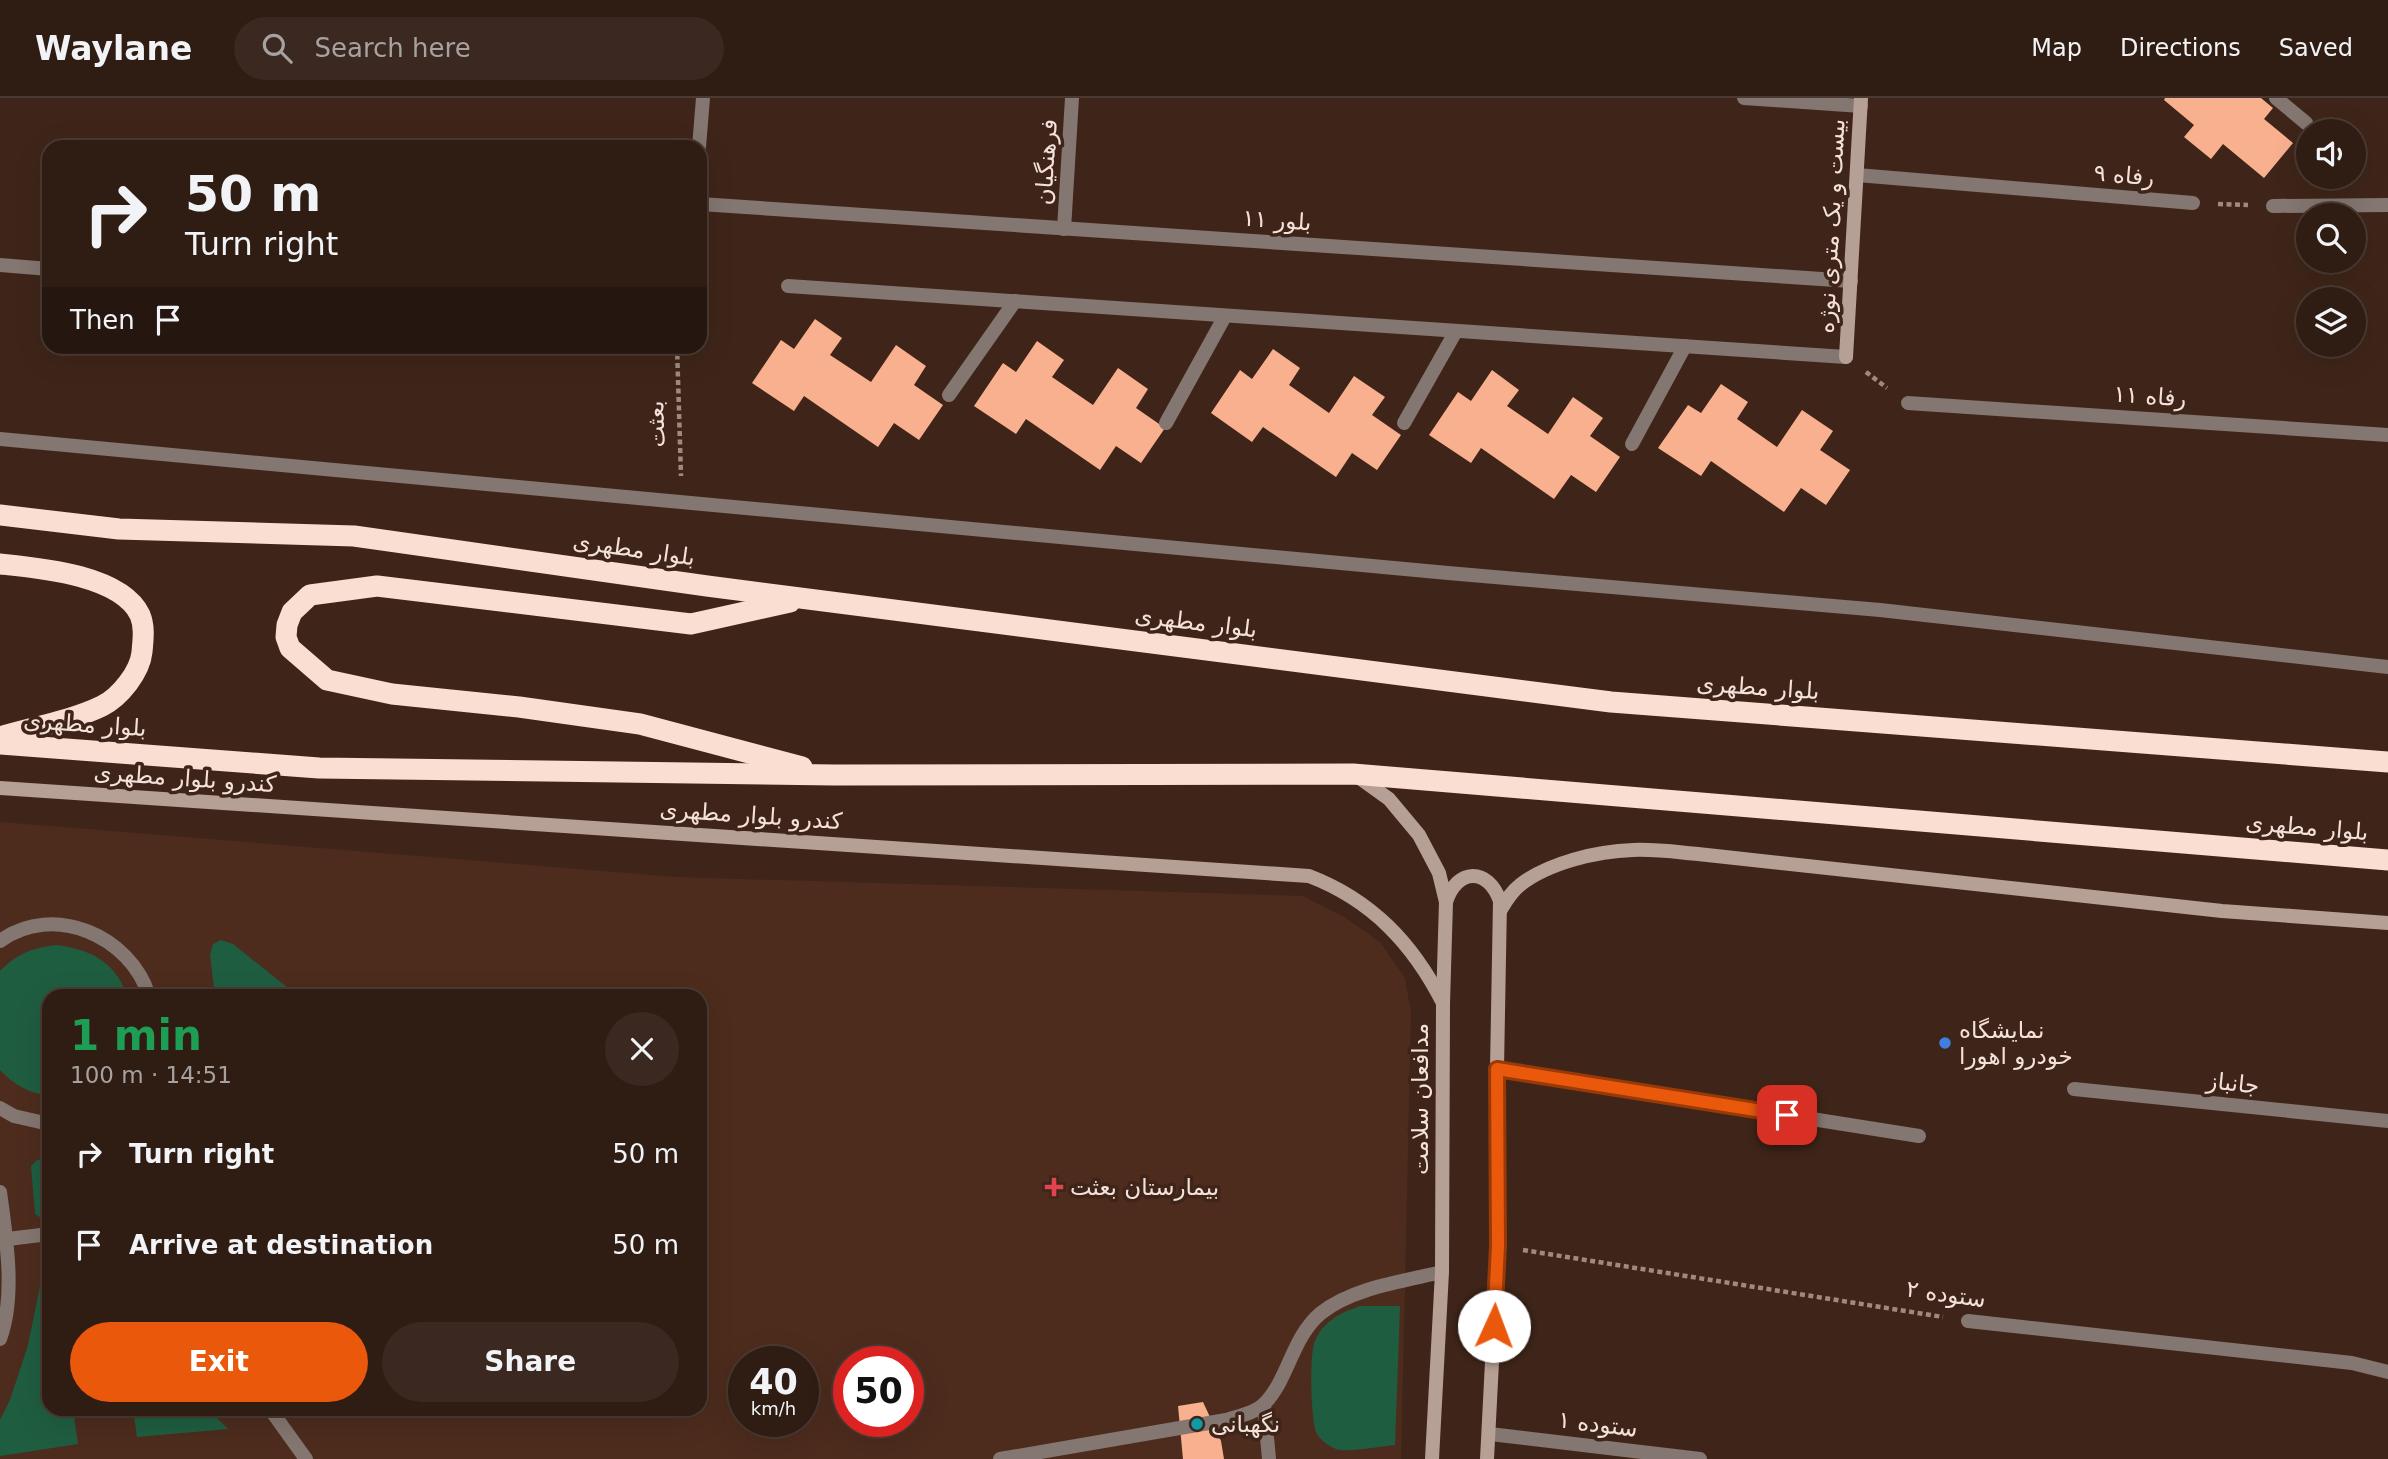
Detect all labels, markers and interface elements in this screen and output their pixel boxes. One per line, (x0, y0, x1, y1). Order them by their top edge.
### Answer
search box (234, 17, 724, 80)
text: Waylane (35, 29, 192, 68)
icon: search (258, 29, 296, 67)
text: Search here (314, 33, 471, 63)
text: Map (2031, 34, 2082, 62)
text: Directions (2120, 34, 2241, 62)
text: Saved (2279, 34, 2353, 62)
street label: فرهنگیان (1030, 118, 1063, 206)
street label: بیست و یک متری نوژه (1812, 118, 1851, 334)
map controls (2296, 119, 2366, 357)
button: sound (2296, 119, 2366, 189)
street label: رفاه ۹ (2092, 159, 2155, 192)
text: 50 m (185, 166, 321, 223)
icon: right (70, 168, 161, 259)
button: search (2296, 203, 2366, 273)
street label: بلور ۱۱ (1242, 205, 1312, 236)
text: Turn right (185, 225, 338, 263)
button: layers (2296, 287, 2366, 357)
icon: arrive (149, 301, 187, 339)
text: Then (70, 305, 135, 335)
street label: رفاه ۱۱ (2113, 380, 2187, 413)
street label: بعثت (642, 400, 670, 448)
street label: بلوار مطهری (571, 528, 697, 571)
street label: بلوار مطهری (1133, 602, 1259, 643)
street label: بلوار مطهری (1696, 670, 1820, 705)
street label: بلوار مطهری (23, 707, 147, 742)
street label: کندرو بلوار مطهری (93, 759, 277, 798)
street label: کندرو بلوار مطهری (659, 796, 843, 835)
street label: بلوار مطهری (2244, 809, 2369, 846)
text: 1 min (70, 1011, 202, 1060)
button: close (605, 1012, 679, 1086)
place label: نمایشگاه خودرو اهورا (1959, 1017, 2073, 1070)
street label: مدافعان سلامت (1407, 1023, 1433, 1175)
marker: نمایشگاه خودرو اهورا (1937, 1035, 1953, 1051)
text: 100 m · 14:51 (70, 1062, 232, 1088)
street label: جانباز (2204, 1067, 2261, 1100)
pin (1757, 1085, 1817, 1145)
icon: arrive (1768, 1096, 1806, 1134)
icon: right (70, 1135, 108, 1173)
text: Turn right (129, 1139, 274, 1169)
text: 50 m (612, 1139, 679, 1169)
place label: بیمارستان بعثت (1070, 1174, 1219, 1201)
marker: بیمارستان بعثت (1044, 1177, 1064, 1197)
icon: arrive (70, 1226, 108, 1264)
text: Arrive at destination (129, 1230, 433, 1260)
text: 50 m (612, 1230, 679, 1260)
street label: ستوده ۲ (1904, 1276, 1987, 1313)
position arrow (1457, 1289, 1531, 1363)
button: Exit (70, 1322, 368, 1402)
button: Share (382, 1322, 679, 1402)
speed limit sign: 50 (833, 1346, 924, 1437)
text: 40 (749, 1362, 798, 1402)
text: km/h (751, 1398, 796, 1419)
street label: ستوده ۱ (1557, 1406, 1639, 1443)
place label: نگهبانی (1211, 1411, 1280, 1438)
marker: نگهبانی (1189, 1416, 1205, 1432)

